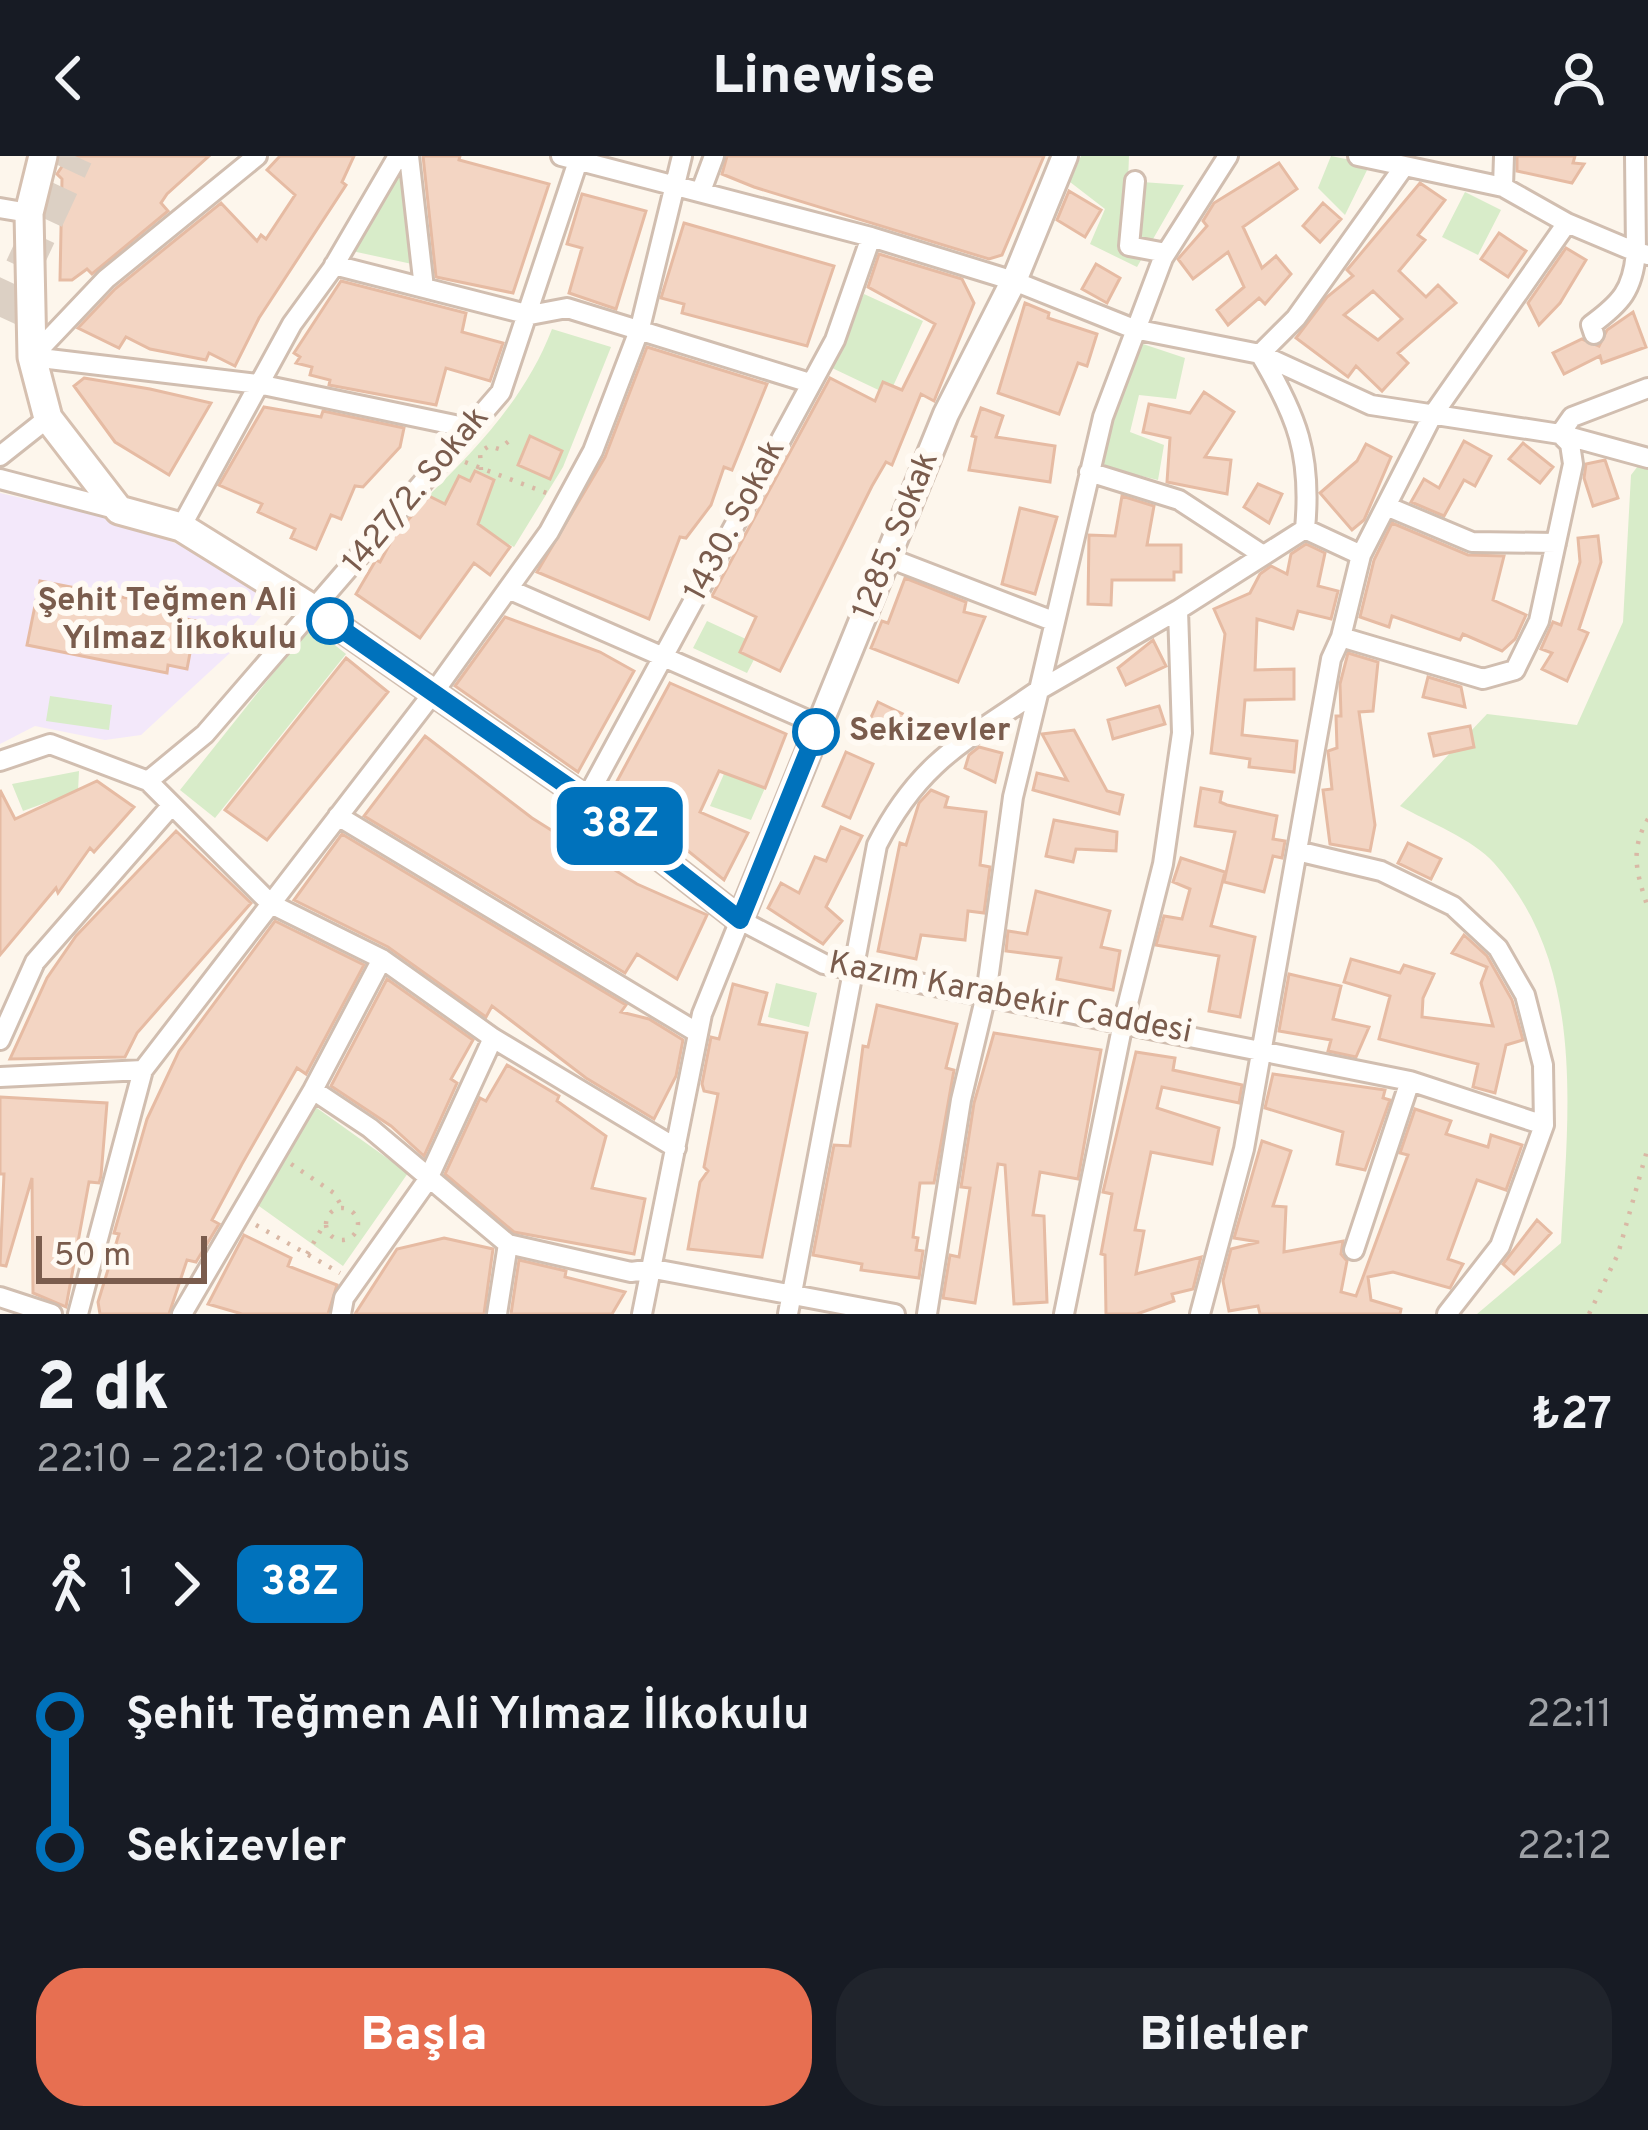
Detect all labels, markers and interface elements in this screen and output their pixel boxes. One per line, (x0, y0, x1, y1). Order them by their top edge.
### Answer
text: Linewise (713, 44, 936, 113)
icon: back (36, 45, 102, 111)
icon: person (1546, 45, 1612, 111)
street label: 1427/2. Sokak (335, 398, 499, 584)
street label: 1430. Sokak (676, 433, 796, 609)
street label: 1285. Sokak (844, 446, 950, 626)
place label: Şehit Teğmen Ali Yılmaz İlkokulu (37, 581, 297, 661)
marker: Şehit Teğmen Ali Yılmaz İlkokulu (308, 599, 352, 643)
marker: Sekizevler (794, 710, 838, 754)
place label: Sekizevler (849, 711, 1011, 753)
line badge: 38Z (551, 787, 689, 865)
text: 38Z (581, 799, 659, 852)
street label: Kazım Karabekir Caddesi (825, 943, 1195, 1055)
scale bar (36, 1230, 207, 1283)
text: 50 m (54, 1236, 131, 1278)
text: 2 dk (36, 1350, 169, 1433)
text: ₺27 (1531, 1388, 1612, 1445)
text: 22:10 – 22:12 · Otobüs (36, 1437, 410, 1486)
icon: walk (36, 1551, 102, 1617)
icon: forward (153, 1551, 219, 1617)
text: 38Z (261, 1557, 339, 1610)
text: 1 (120, 1560, 135, 1609)
text: Şehit Teğmen Ali Yılmaz İlkokulu (126, 1688, 810, 1745)
text: 22:11 (1526, 1692, 1612, 1741)
text: Sekizevler (126, 1820, 346, 1877)
text: 22:12 (1517, 1824, 1612, 1873)
button: Başla (36, 1968, 812, 2106)
button: Biletler (836, 1968, 1612, 2106)

